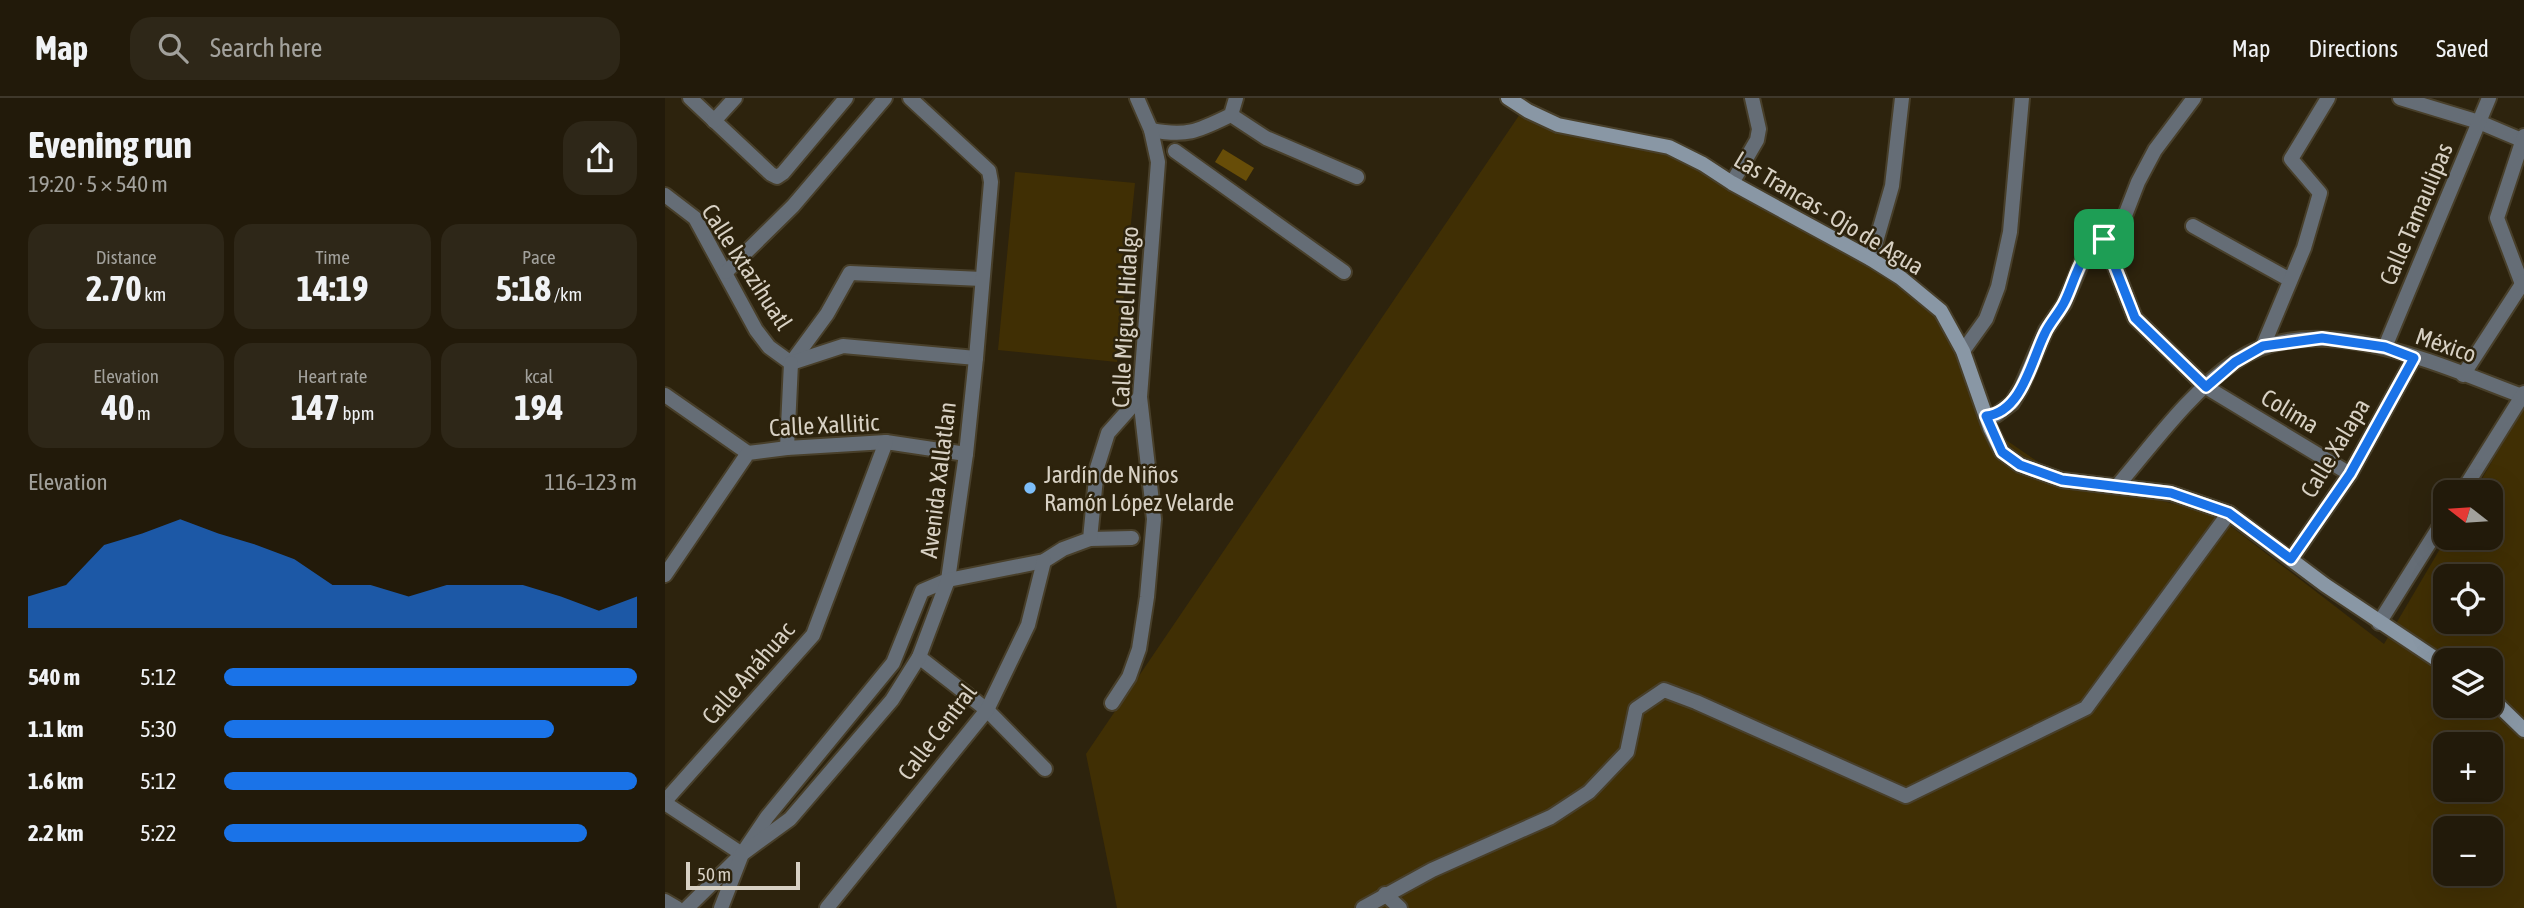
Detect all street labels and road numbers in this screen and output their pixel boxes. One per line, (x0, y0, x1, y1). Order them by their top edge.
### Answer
street label: Calle Tamaulipas (2374, 139, 2458, 289)
street label: Las Trancas - Ojo de Agua (1729, 146, 1929, 280)
street label: Calle Ixtazihuatl (696, 199, 798, 335)
street label: Calle Miguel Hidalgo (1107, 226, 1143, 408)
street label: México (2412, 322, 2480, 368)
street label: Colima (2256, 383, 2324, 439)
street label: Calle Xalapa (2295, 394, 2375, 502)
street label: Avenida Xallatlan (915, 400, 961, 560)
street label: Calle Xallitic (768, 409, 880, 441)
street label: Calle Anáhuac (696, 616, 800, 730)
street label: Calle Central (892, 678, 982, 785)

